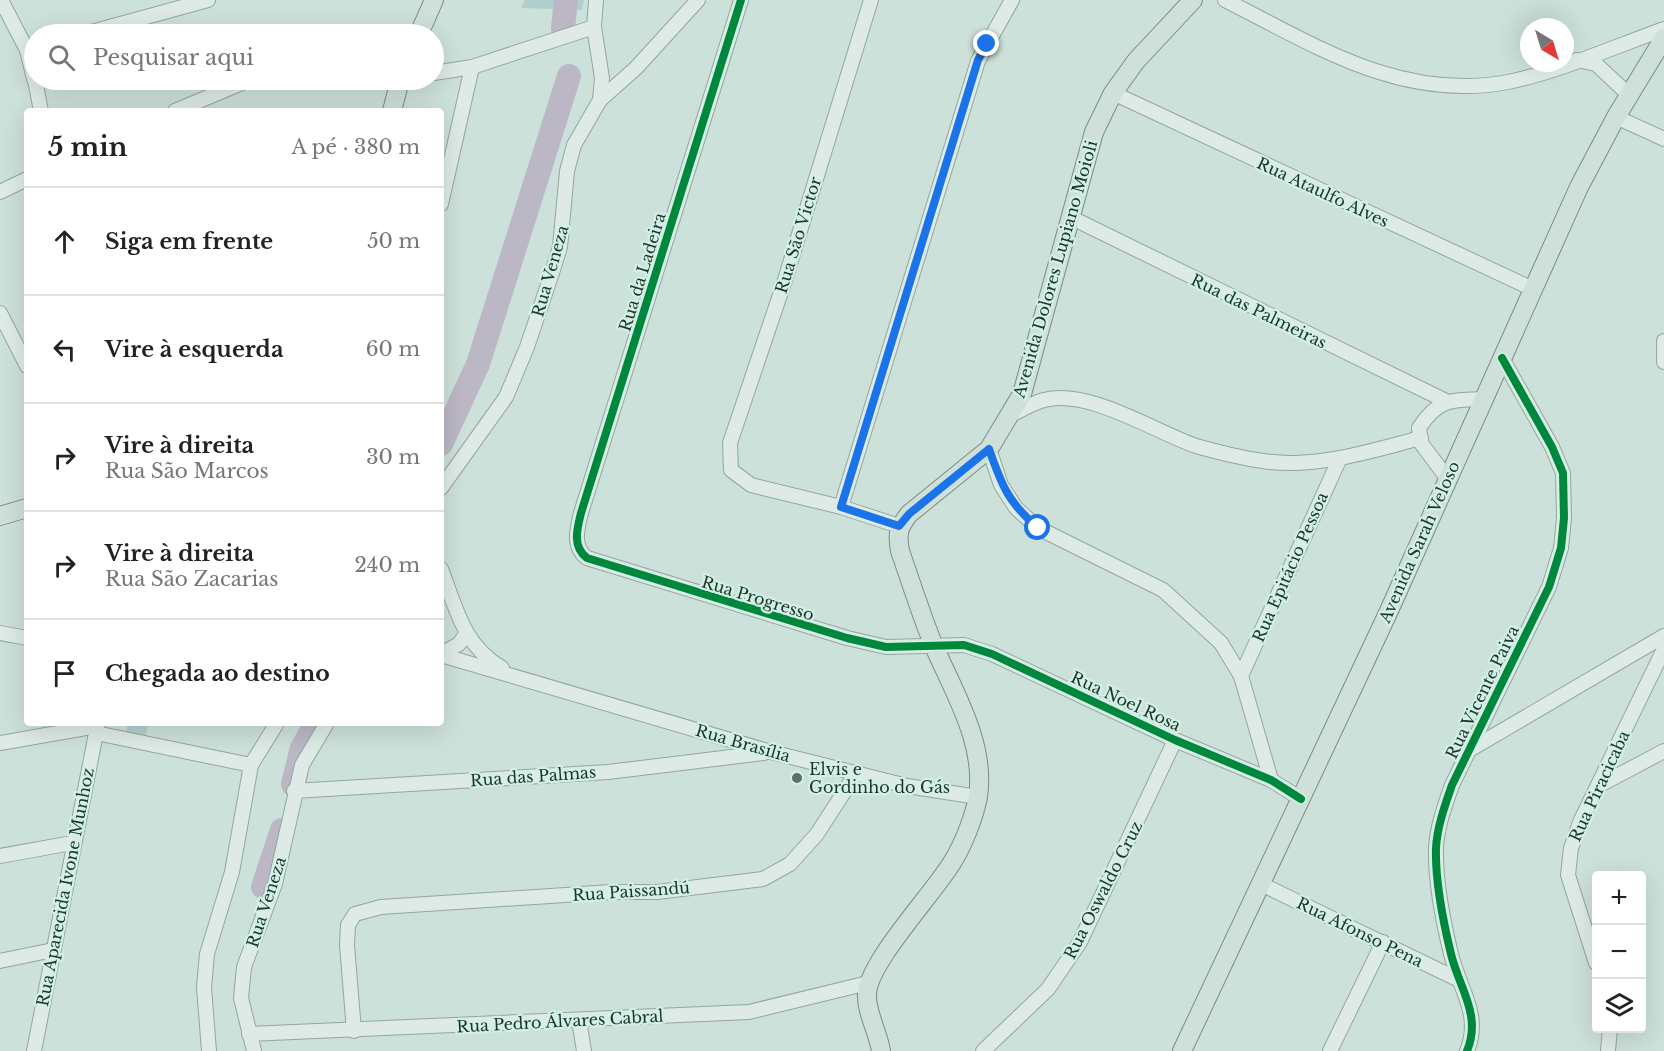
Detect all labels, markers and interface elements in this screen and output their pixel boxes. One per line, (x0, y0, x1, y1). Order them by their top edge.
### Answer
north arrow (1520, 18, 1574, 72)
search box (24, 24, 444, 90)
route end (973, 30, 999, 56)
icon: search (45, 41, 78, 74)
text: Pesquisar aqui (93, 44, 254, 71)
text: 5 min (48, 131, 127, 163)
text: A pé · 380 m (292, 135, 420, 159)
street label: Avenida Dolores Lupiano Moioli (1008, 137, 1102, 401)
street label: Rua Ataulfo Alves (1254, 153, 1392, 231)
street label: Rua São Victor (771, 174, 825, 296)
street label: Rua da Ladeira (614, 210, 670, 334)
street label: Rua Veneza (527, 223, 573, 319)
icon: ahead (48, 225, 81, 258)
text: Siga em frente (105, 228, 273, 255)
text: 50 m (367, 229, 420, 253)
street label: Rua das Palmeiras (1188, 269, 1330, 353)
icon: left (48, 333, 81, 366)
text: Vire à esquerda (105, 336, 284, 363)
text: 60 m (366, 337, 420, 361)
text: Vire à direita (105, 432, 254, 459)
icon: right (48, 441, 81, 474)
text: 30 m (366, 445, 420, 469)
street label: Avenida Sarah Veloso (1374, 458, 1464, 627)
text: Rua São Marcos (105, 459, 269, 483)
street label: Rua Epitácio Pessoa (1248, 489, 1332, 645)
route start (1024, 514, 1050, 540)
text: Vire à direita (105, 540, 254, 567)
icon: right (48, 549, 81, 582)
text: 240 m (355, 553, 420, 577)
text: Rua São Zacarias (105, 567, 278, 591)
street label: Rua Progresso (699, 571, 817, 625)
street label: Rua Vicente Paiva (1441, 622, 1523, 762)
icon: arrive (48, 657, 81, 690)
text: Chegada ao destino (105, 660, 330, 687)
street label: Rua Noel Rosa (1068, 667, 1184, 735)
street label: Rua Brasília (693, 720, 793, 766)
street label: Rua Piracicaba (1565, 727, 1634, 845)
place label: Elvis e Gordinho do Gás (809, 759, 950, 797)
street label: Rua das Palmas (469, 762, 597, 790)
street label: Rua Aparecida Ivone Munhoz (32, 766, 98, 1008)
marker: Elvis e Gordinho do Gás (790, 771, 804, 785)
street label: Rua Oswaldo Cruz (1060, 818, 1147, 962)
street label: Rua Veneza (242, 854, 290, 950)
map controls (1592, 871, 1646, 1033)
button: + (1592, 871, 1646, 925)
street label: Rua Paissandú (572, 877, 691, 905)
street label: Rua Afonso Pena (1294, 893, 1427, 971)
button: − (1592, 925, 1646, 979)
button: layers (1592, 979, 1646, 1033)
street label: Rua Pedro Álvares Cabral (456, 1006, 664, 1036)

